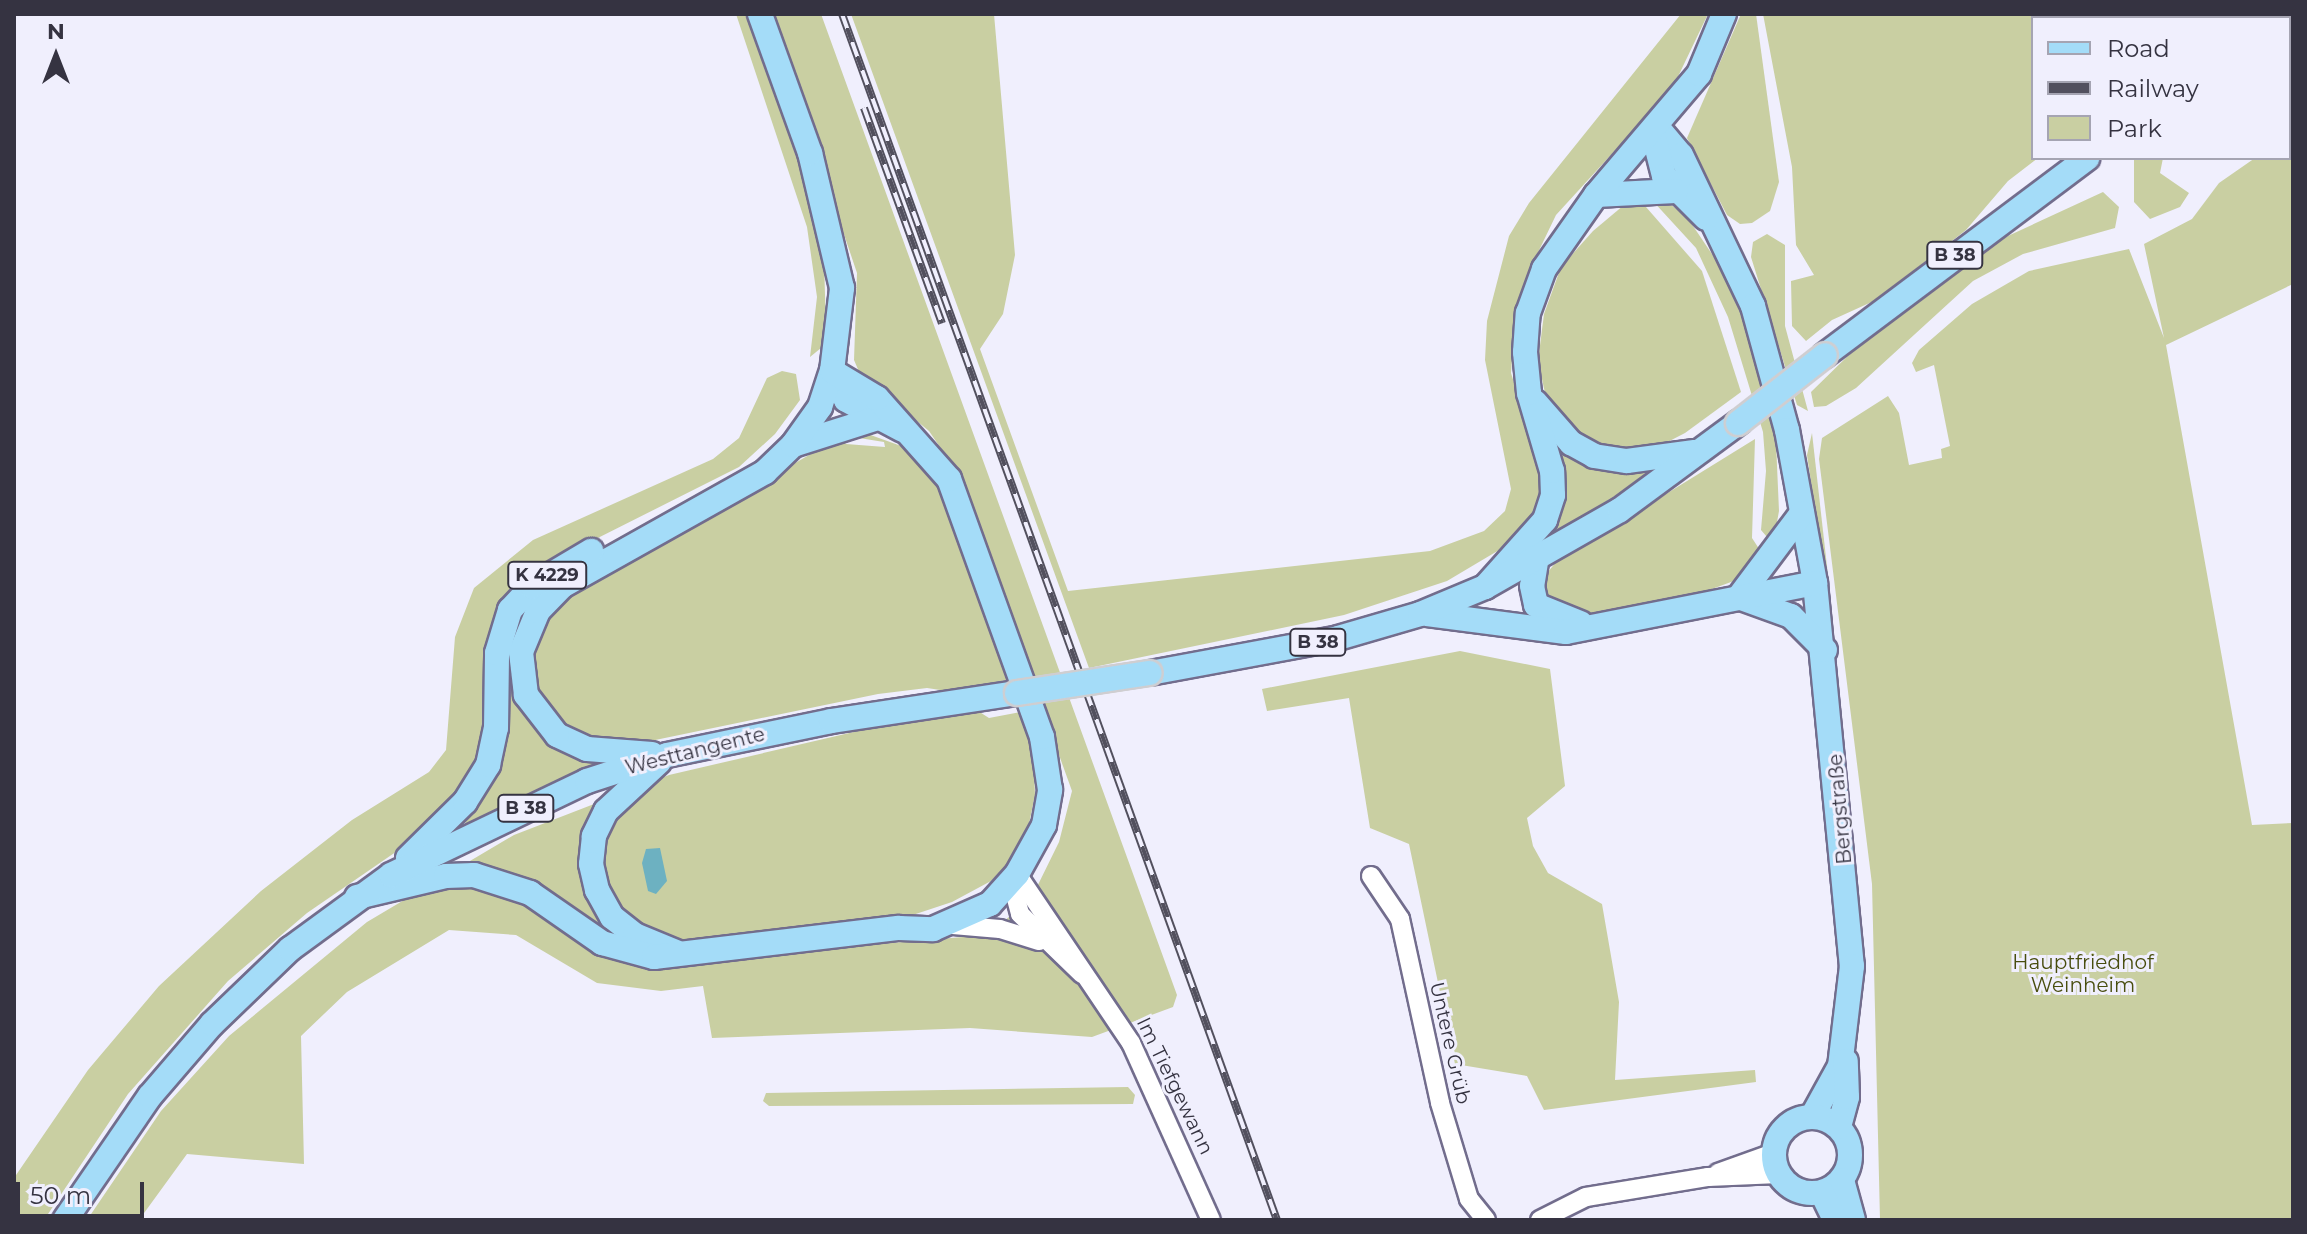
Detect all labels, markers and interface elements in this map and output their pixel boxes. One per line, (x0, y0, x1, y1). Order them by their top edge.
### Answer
north arrow (16, 16, 96, 96)
legend (2031, 16, 2291, 160)
text: N (47, 18, 65, 45)
text: Road (2107, 34, 2170, 63)
text: Railway (2107, 74, 2199, 103)
text: Park (2107, 114, 2162, 143)
road number: B 38 (1925, 241, 1985, 269)
road number: K 4229 (507, 561, 587, 589)
road number: B 38 (1288, 628, 1348, 656)
street label: Westtangente (623, 722, 767, 780)
street label: Bergstraße (1823, 753, 1857, 865)
road number: B 38 (496, 794, 556, 822)
park label: Hauptfriedhof Weinheim (2012, 950, 2154, 997)
street label: Untere Grüb (1424, 980, 1476, 1106)
street label: Im Tiefgewann (1131, 1013, 1219, 1159)
scale bar (20, 1166, 148, 1216)
text: 50 m (30, 1181, 91, 1210)

